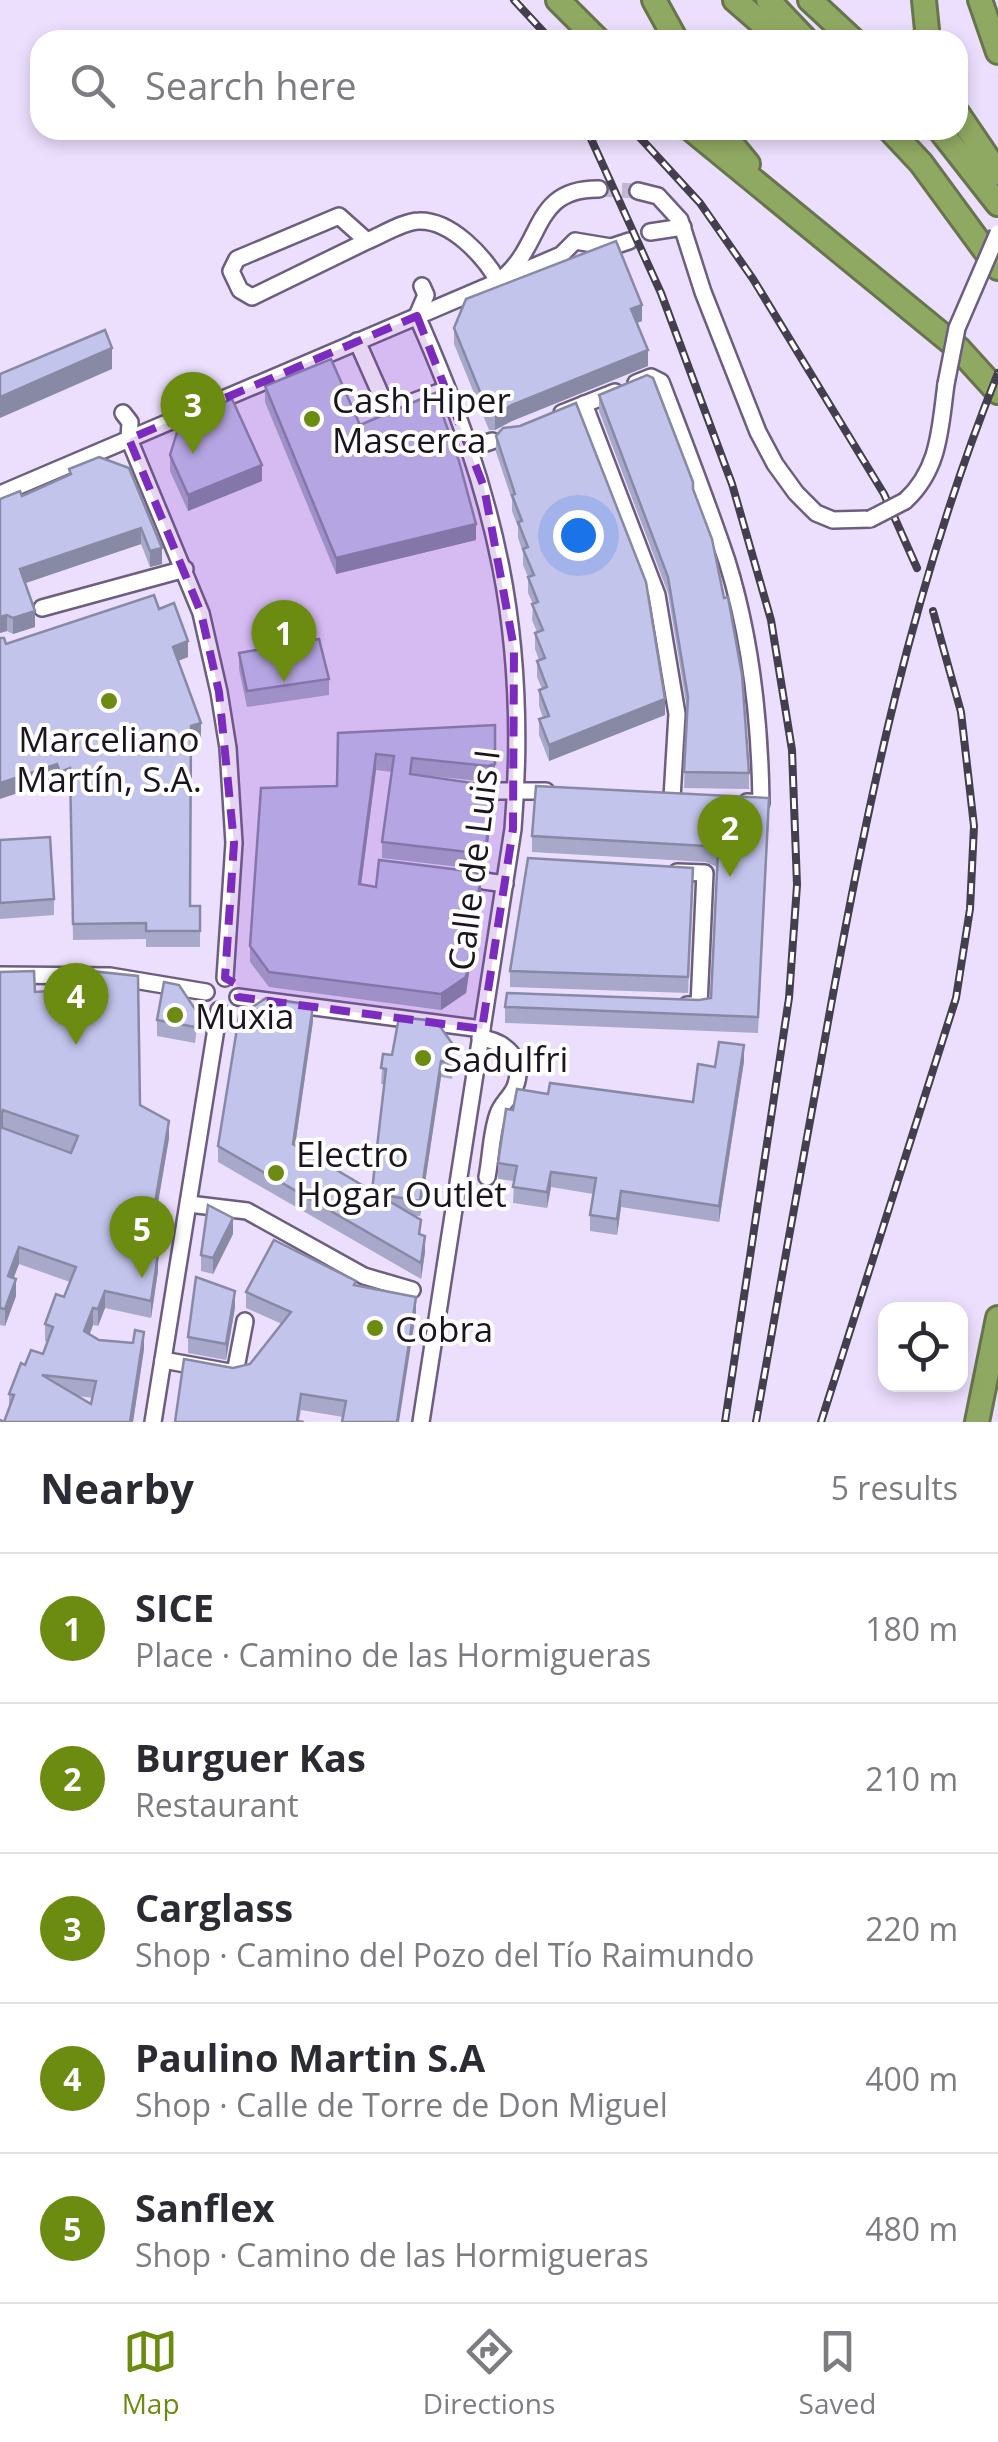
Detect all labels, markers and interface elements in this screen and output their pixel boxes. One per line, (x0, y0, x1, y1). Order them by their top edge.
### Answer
search box (30, 30, 968, 140)
icon: search (65, 58, 120, 113)
text: Search here (145, 59, 357, 111)
pin: 3 (160, 372, 226, 454)
place label: Cash Hiper Mascerca (332, 376, 511, 463)
marker: Cash Hiper Mascerca (301, 408, 323, 430)
your location (553, 510, 604, 561)
pin: 1 (252, 600, 316, 682)
marker: Marceliano Martín, S.A. (98, 690, 120, 712)
place label: Marceliano Martín, S.A. (16, 715, 202, 802)
street label: Calle de Luis I (436, 747, 510, 973)
pin: 2 (698, 794, 762, 877)
pin: 4 (44, 962, 108, 1045)
place label: Muxia (195, 992, 295, 1039)
marker: Muxia (164, 1004, 186, 1026)
place label: Sadulfri (443, 1035, 568, 1082)
marker: Sadulfri (412, 1047, 434, 1069)
place label: Electro Hogar Outlet (296, 1130, 507, 1217)
marker: Electro Hogar Outlet (265, 1162, 287, 1184)
pin: 5 (110, 1196, 174, 1278)
map controls (878, 1302, 968, 1392)
button: locate (878, 1302, 968, 1392)
place label: Cobra (395, 1305, 493, 1352)
marker: Cobra (364, 1317, 386, 1339)
text: Nearby (40, 1459, 194, 1516)
text: 5 results (831, 1466, 958, 1509)
text: SICE (135, 1581, 214, 1633)
text: 1 (63, 1607, 82, 1650)
text: 180 m (865, 1607, 958, 1650)
text: Place · Camino de las Hormigueras (135, 1633, 651, 1676)
text: Burguer Kas (135, 1731, 366, 1783)
text: 2 (63, 1757, 82, 1800)
text: 210 m (865, 1757, 958, 1800)
text: Restaurant (135, 1783, 299, 1826)
text: Carglass (135, 1881, 293, 1933)
text: 3 (63, 1907, 82, 1950)
text: 220 m (865, 1907, 958, 1950)
text: Shop · Camino del Pozo del Tío Raimundo (135, 1933, 754, 1976)
text: Paulino Martin S.A (135, 2031, 485, 2083)
text: 4 (63, 2057, 82, 2100)
text: 400 m (865, 2057, 958, 2100)
text: Shop · Calle de Torre de Don Miguel (135, 2083, 668, 2126)
text: Sanflex (135, 2181, 275, 2233)
text: 5 (63, 2207, 82, 2250)
text: 480 m (865, 2207, 958, 2250)
text: Shop · Camino de las Hormigueras (135, 2233, 649, 2276)
tab: Map (122, 2324, 180, 2422)
tab: Directions (423, 2324, 555, 2422)
tab: Saved (799, 2324, 876, 2422)

